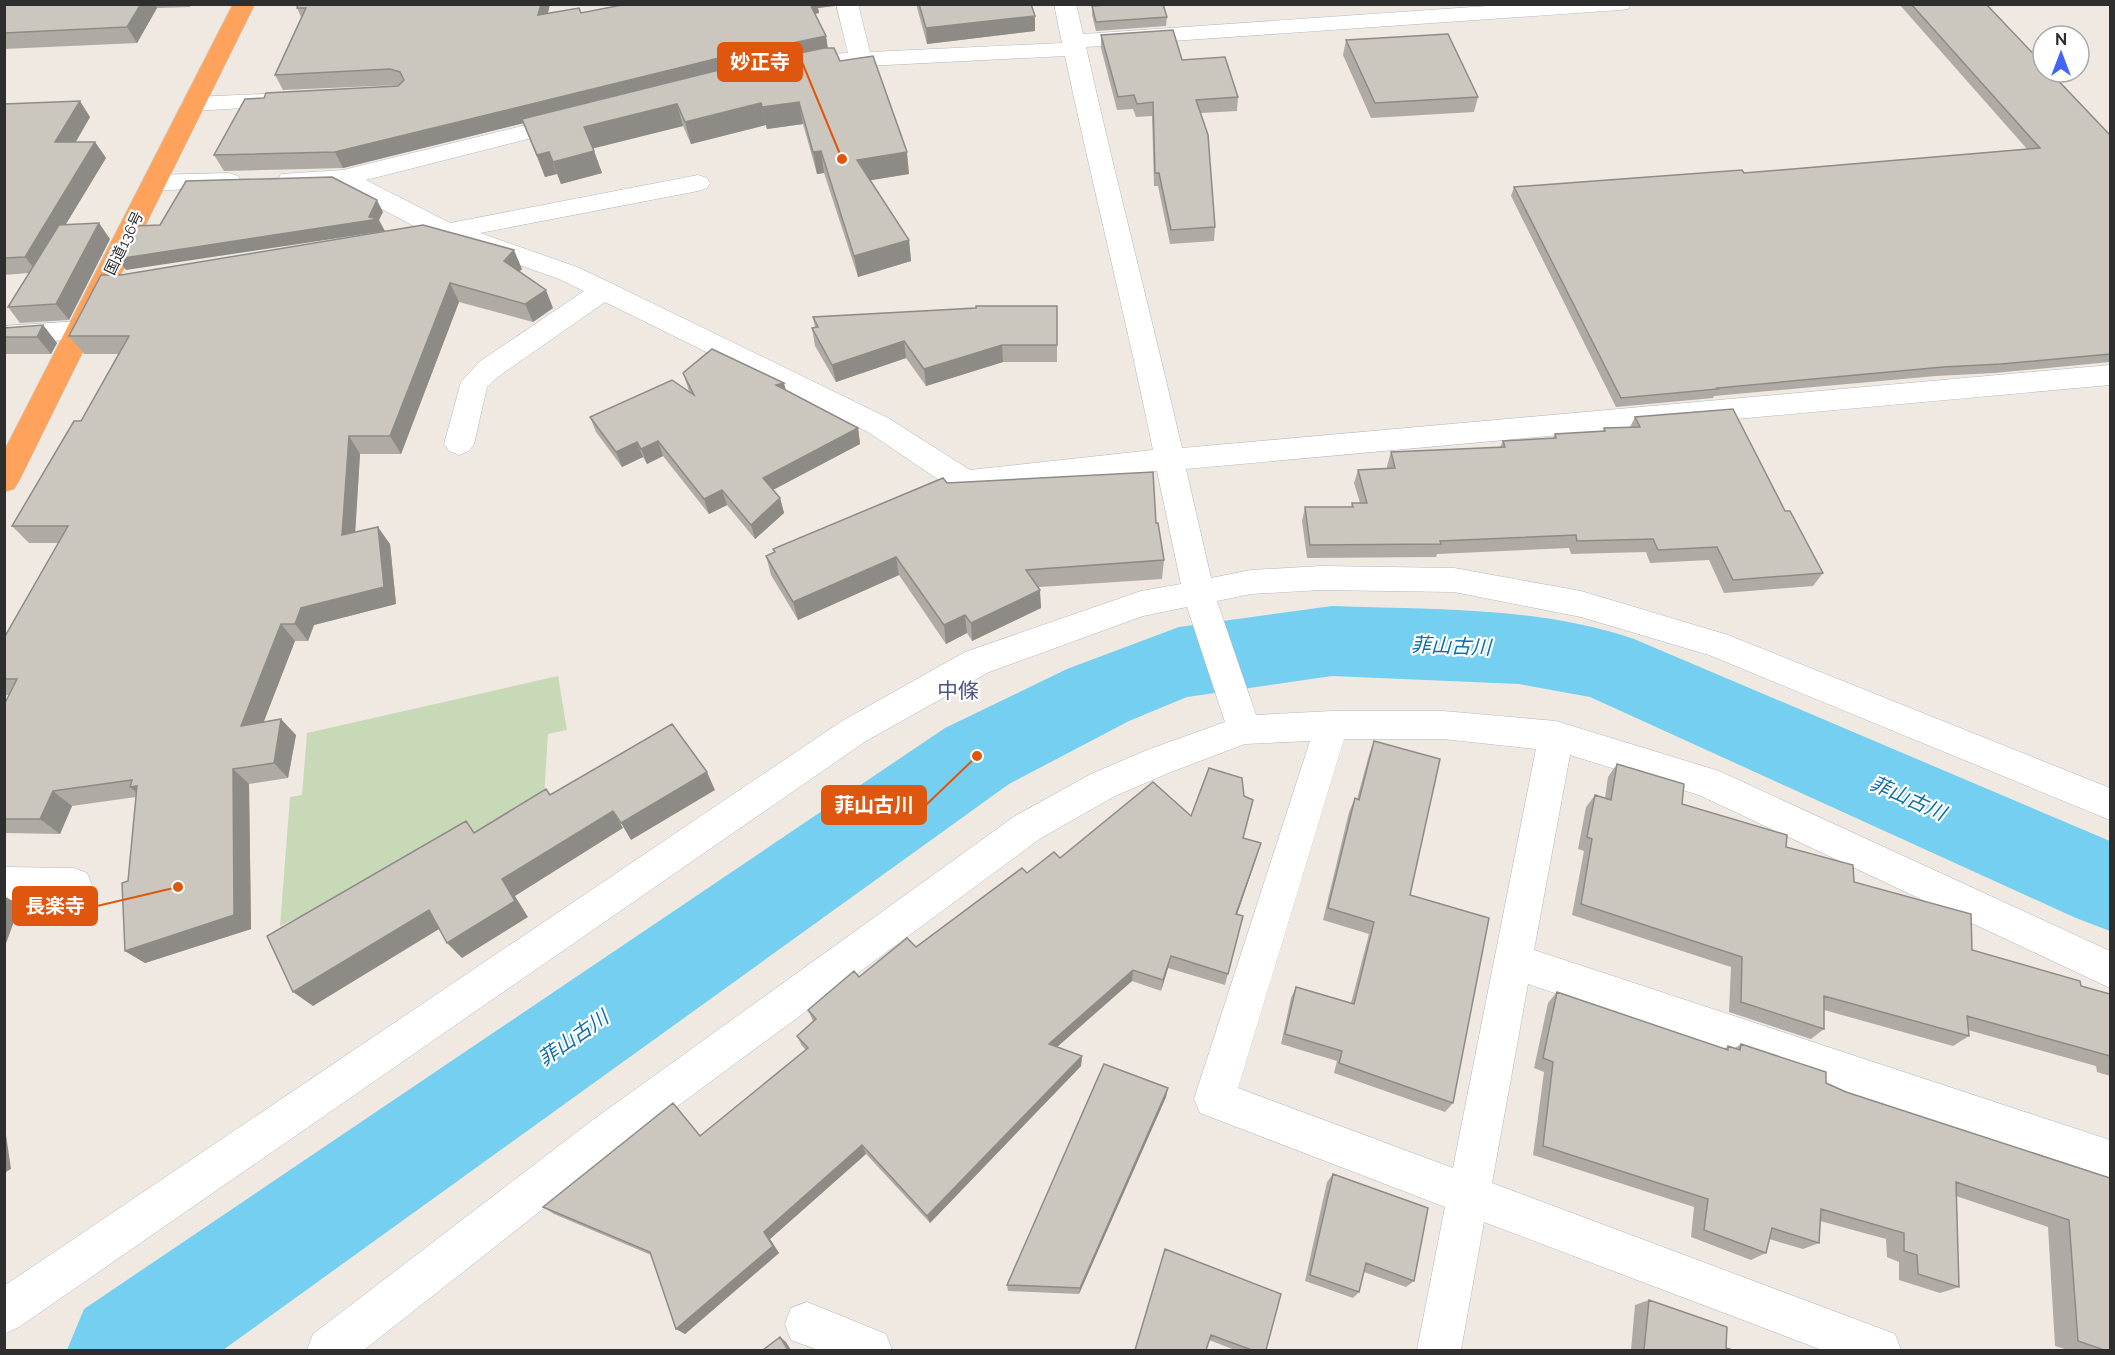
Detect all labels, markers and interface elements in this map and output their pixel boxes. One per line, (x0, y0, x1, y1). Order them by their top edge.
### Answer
north arrow (2031, 24, 2091, 84)
text: N (2055, 30, 2067, 49)
callout: 妙正寺 (718, 43, 802, 81)
text: 妙正寺 (730, 50, 790, 74)
street label: 国道136号 (101, 208, 147, 278)
water label: 菲山古川 (1411, 633, 1493, 659)
district label: 中條 (937, 678, 979, 703)
water label: 菲山古川 (1867, 771, 1951, 826)
callout: 菲山古川 (822, 786, 926, 824)
text: 菲山古川 (834, 793, 914, 817)
callout: 長楽寺 (13, 887, 97, 925)
text: 長楽寺 (25, 894, 85, 918)
water label: 菲山古川 (533, 1004, 614, 1071)

